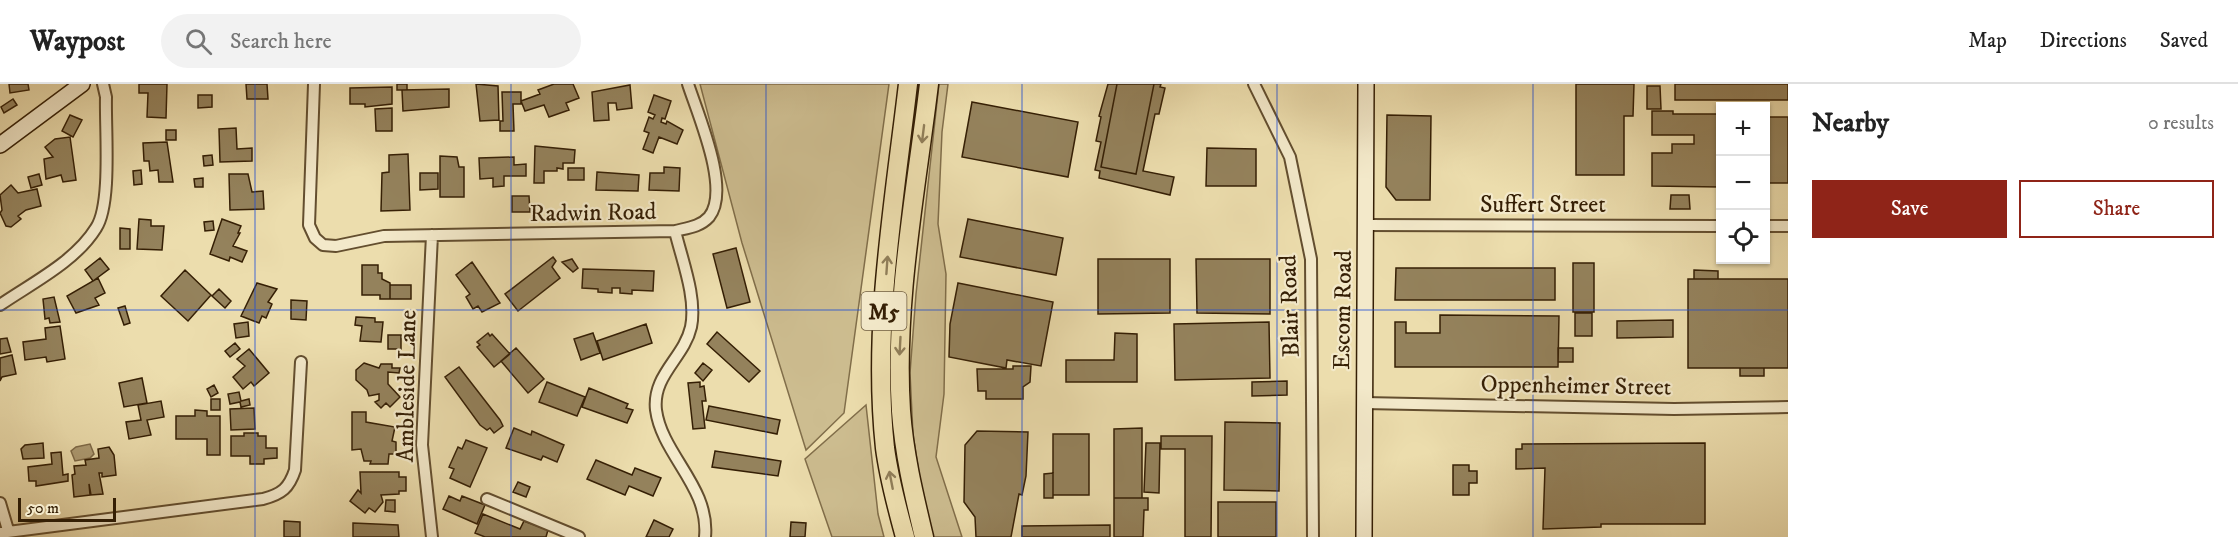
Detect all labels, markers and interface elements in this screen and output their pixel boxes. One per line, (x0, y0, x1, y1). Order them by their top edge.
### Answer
search box (161, 14, 581, 68)
text: Waypost (30, 24, 125, 59)
icon: search (182, 25, 215, 58)
text: Search here (230, 28, 332, 55)
text: Map (1968, 28, 2007, 54)
text: Directions (2040, 28, 2127, 54)
text: Saved (2160, 28, 2208, 54)
map controls (1716, 102, 1770, 264)
button: + (1716, 102, 1770, 156)
text: Nearby (1812, 107, 1889, 140)
text: 0 results (2148, 111, 2214, 136)
one-way arrow (917, 123, 928, 143)
button: − (1716, 156, 1770, 210)
button: Save (1812, 180, 2007, 238)
button: Share (2019, 180, 2214, 238)
street label: Suffert Street (1480, 190, 1606, 220)
street label: Radwin Road (529, 197, 657, 229)
button: locate (1716, 210, 1770, 264)
street label: Escom Road (1327, 250, 1359, 370)
street label: Blair Road (1273, 254, 1307, 358)
one-way arrow (882, 256, 893, 276)
road number: M5 (862, 292, 906, 330)
street label: Ambleside Lane (391, 309, 423, 463)
one-way arrow (895, 335, 906, 355)
street label: Oppenheimer Street (1480, 369, 1672, 403)
one-way arrow (885, 471, 896, 490)
scale bar (18, 495, 116, 522)
text: 50 m (27, 498, 59, 518)

